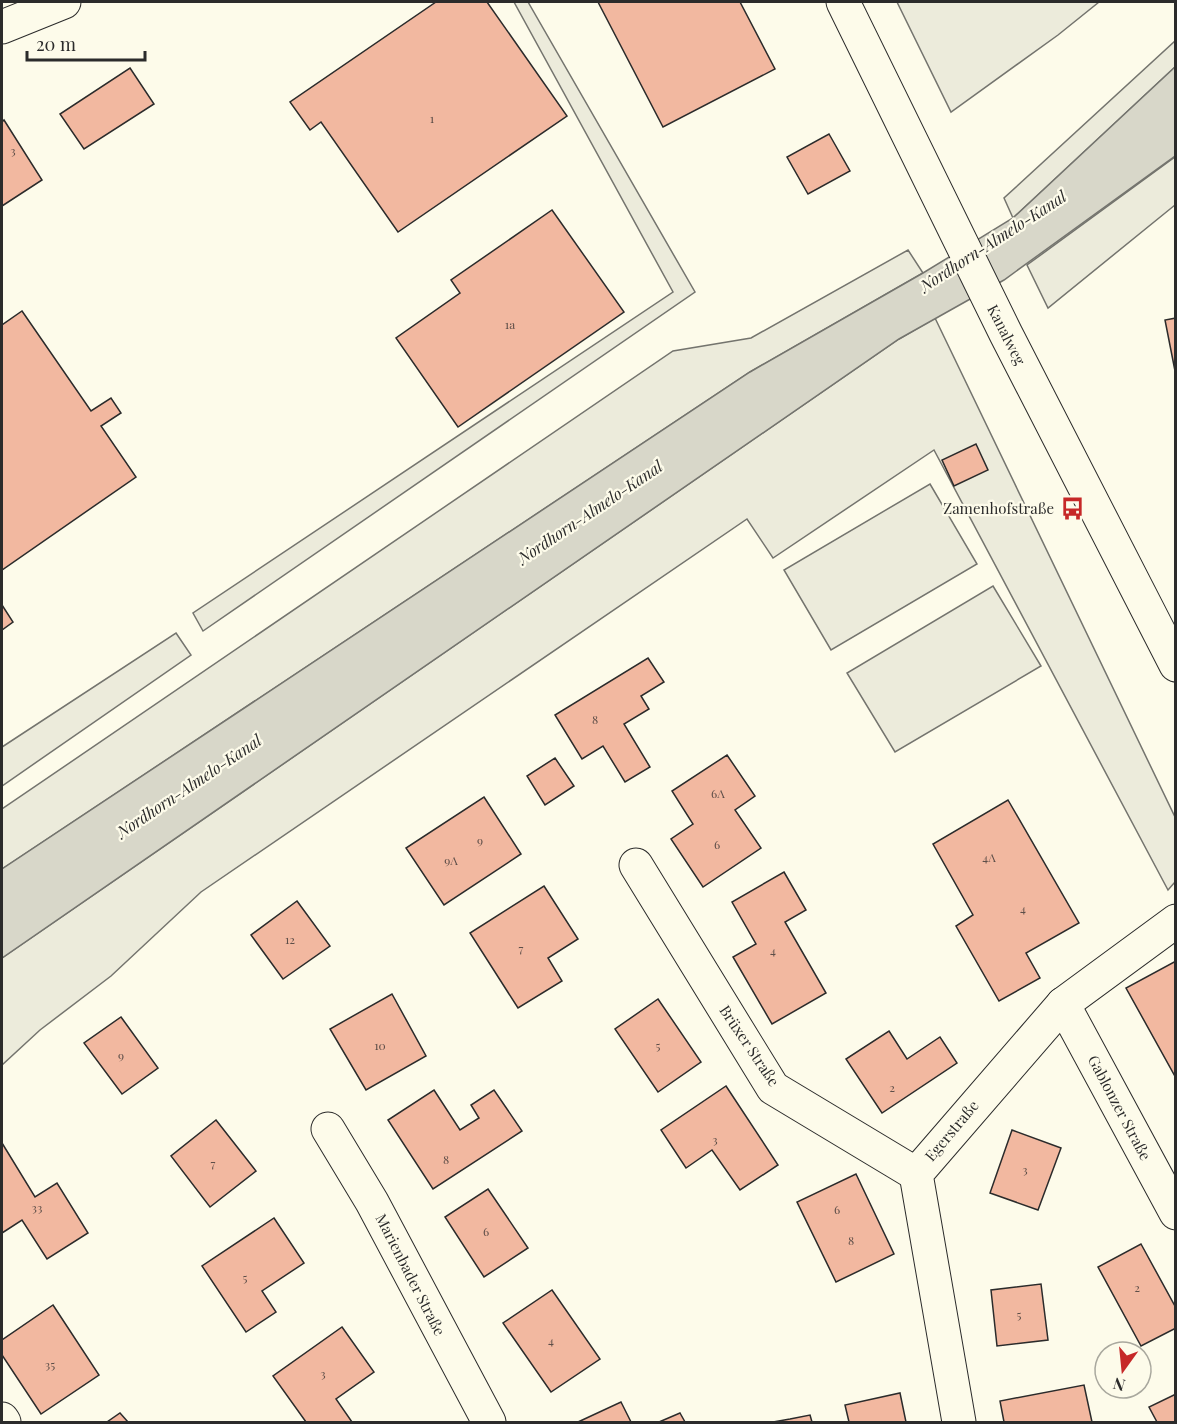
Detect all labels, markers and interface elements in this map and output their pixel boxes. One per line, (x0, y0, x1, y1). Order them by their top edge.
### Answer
scale bar (27, 24, 146, 62)
text: 20 m (36, 32, 76, 56)
house number: 1 (430, 110, 435, 126)
house number: 3 (10, 142, 16, 158)
water label: Nordhorn-Almelo-Kanal (914, 185, 1070, 297)
street label: Kanalweg (983, 301, 1031, 368)
house number: 1a (505, 316, 515, 332)
water label: Nordhorn-Almelo-Kanal (512, 455, 667, 569)
bus stop icon: Zamenhofstraße (1059, 496, 1085, 522)
place label: Zamenhofstraße (943, 498, 1054, 518)
house number: 8 (592, 711, 598, 727)
water label: Nordhorn-Almelo-Kanal (111, 729, 266, 843)
house number: 6A (711, 785, 725, 801)
house number: 9 (477, 832, 483, 848)
house number: 6 (714, 836, 720, 852)
house number: 4A (982, 849, 996, 865)
house number: 9A (444, 852, 458, 868)
house number: 4 (1020, 900, 1026, 916)
house number: 12 (285, 931, 295, 947)
house number: 7 (519, 940, 524, 956)
house number: 4 (770, 942, 776, 958)
street label: Brüxer Straße (715, 1001, 784, 1090)
house number: 10 (374, 1037, 386, 1053)
house number: 5 (656, 1037, 661, 1053)
house number: 9 (118, 1047, 124, 1063)
street label: Gablonzer Straße (1084, 1052, 1156, 1164)
house number: 2 (889, 1079, 895, 1095)
street label: Egerstraße (920, 1096, 983, 1165)
house number: 3 (712, 1131, 718, 1147)
house number: 8 (443, 1151, 449, 1167)
house number: 7 (211, 1155, 216, 1171)
house number: 3 (1022, 1161, 1028, 1177)
house number: 33 (32, 1199, 42, 1215)
house number: 6 (834, 1201, 840, 1217)
street label: Marienbader Straße (371, 1210, 450, 1339)
house number: 6 (483, 1223, 489, 1239)
house number: 8 (848, 1232, 854, 1248)
house number: 5 (243, 1269, 248, 1285)
house number: 2 (1134, 1279, 1140, 1295)
house number: 5 (1017, 1306, 1022, 1322)
house number: 4 (548, 1332, 554, 1348)
north arrow (1093, 1340, 1153, 1400)
house number: 35 (45, 1356, 55, 1372)
house number: 3 (320, 1365, 326, 1381)
text: N (1110, 1373, 1127, 1397)

